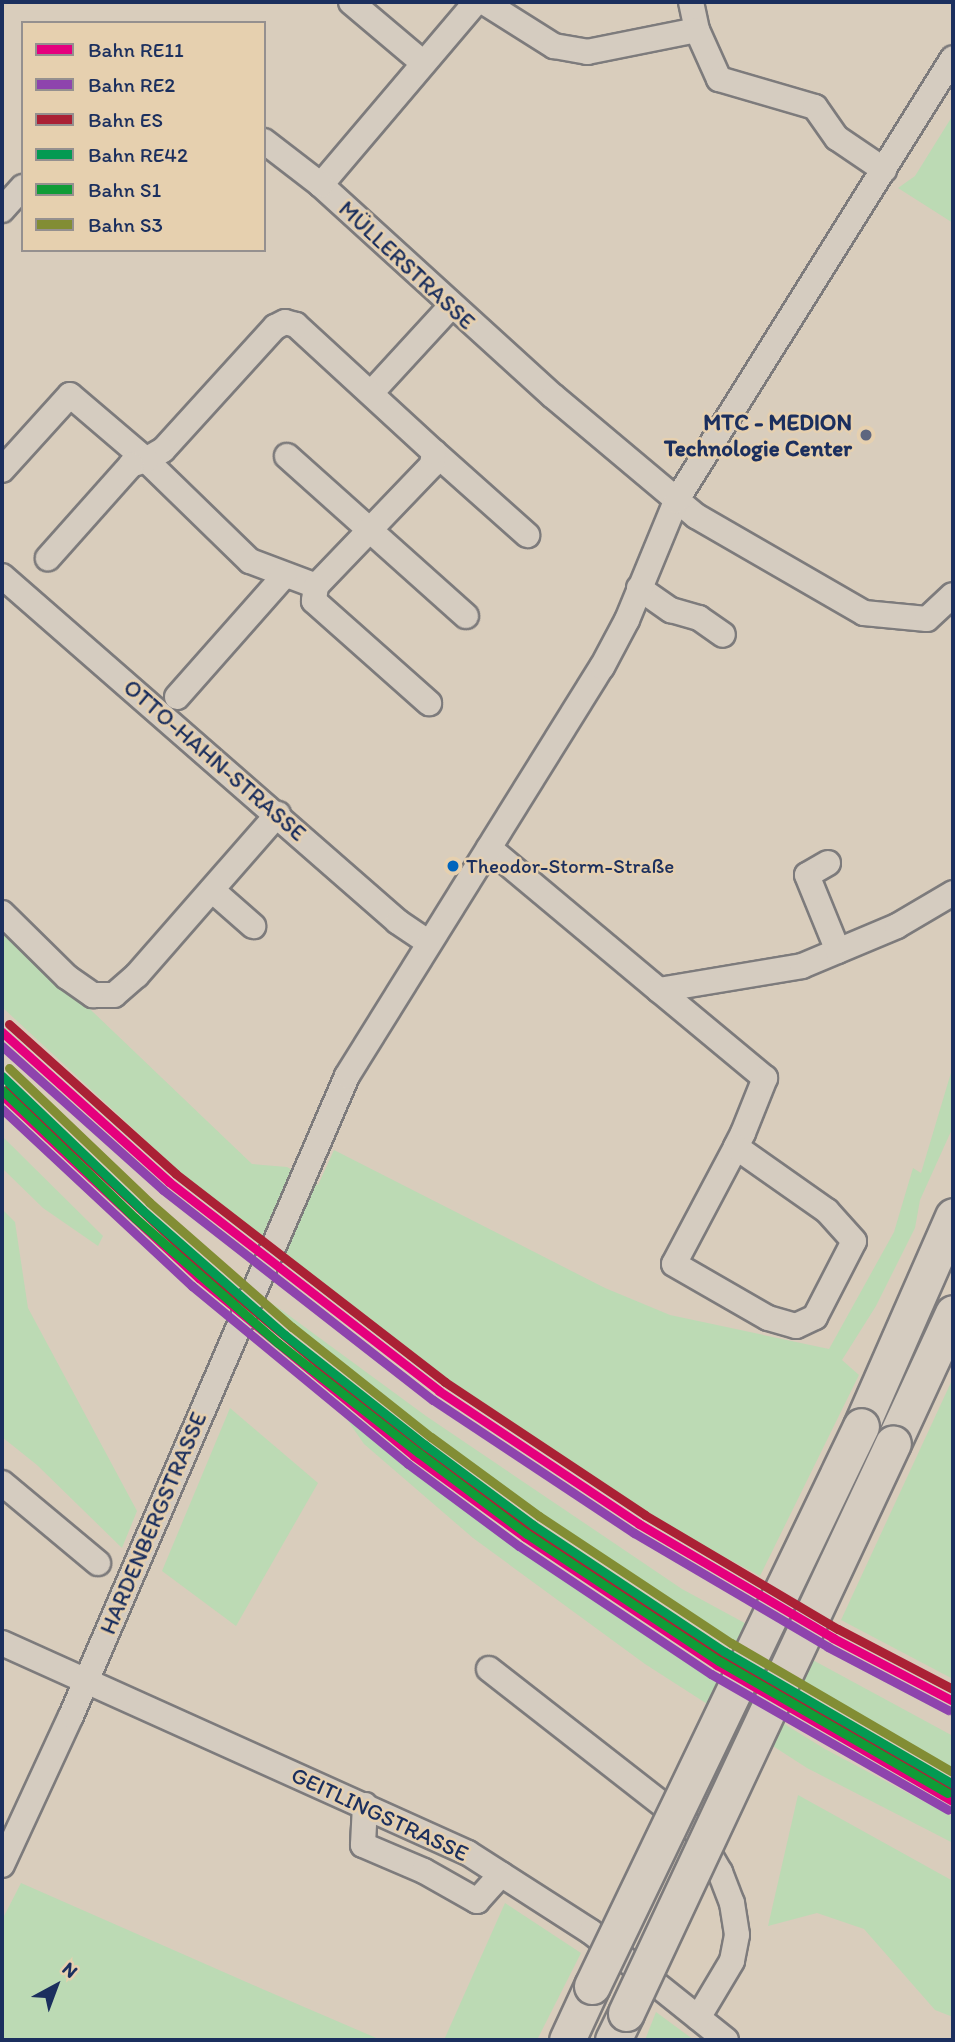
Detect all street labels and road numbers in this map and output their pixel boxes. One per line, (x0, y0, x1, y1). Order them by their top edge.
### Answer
street label: MÜLLERSTRASSE (333, 195, 481, 335)
street label: OTTO-HAHN-STRASSE (118, 673, 312, 847)
street label: HARDENBERGSTRASSE (94, 1408, 212, 1638)
street label: GEITLINGSTRASSE (287, 1761, 473, 1867)

